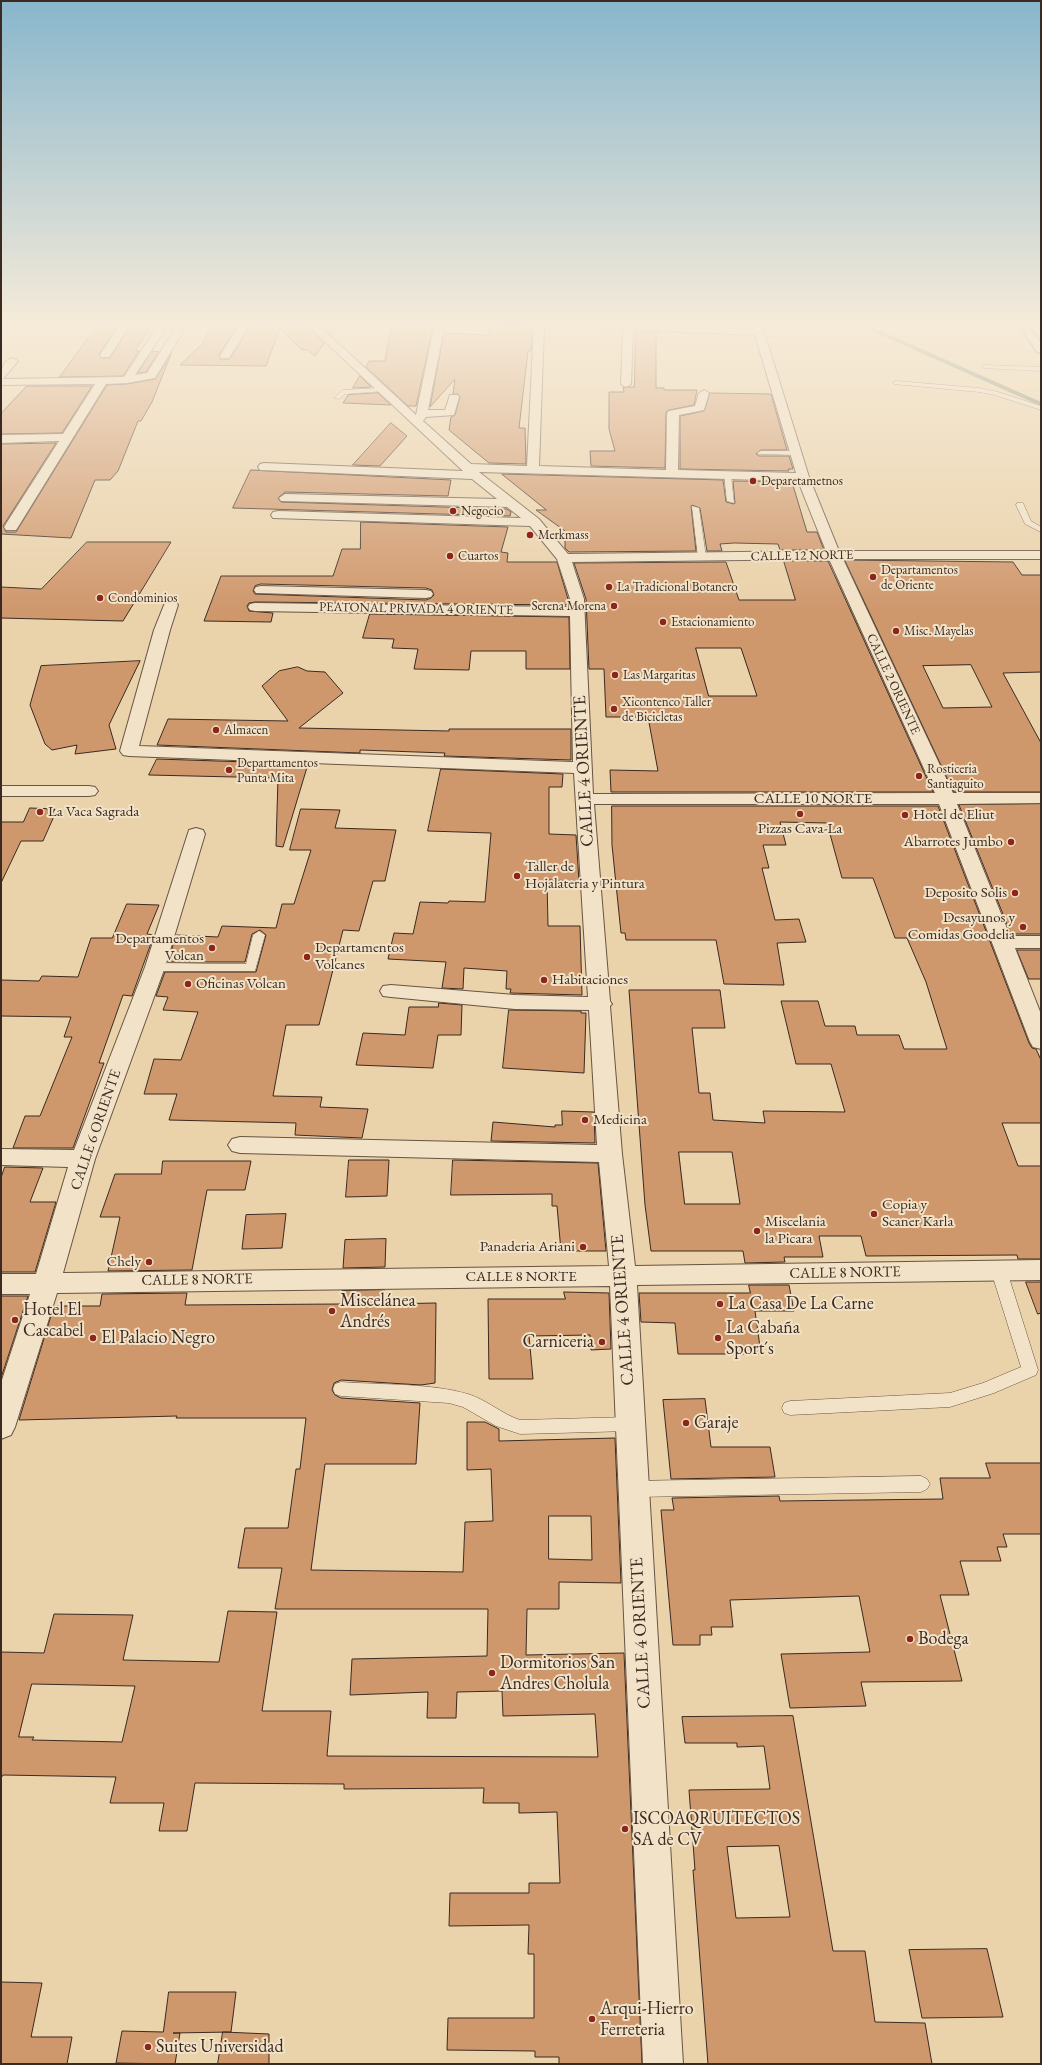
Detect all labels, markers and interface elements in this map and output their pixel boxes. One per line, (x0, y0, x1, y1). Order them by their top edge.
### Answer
place label: Deparetametnos (761, 473, 843, 489)
marker: Deparetametnos (748, 476, 758, 486)
place label: Negocio (461, 503, 503, 519)
marker: Negocio (448, 506, 458, 516)
place label: Merkmass (538, 527, 589, 543)
marker: Merkmass (525, 530, 535, 540)
street label: CALLE 12 NORTE (751, 547, 853, 565)
place label: Cuartos (458, 548, 498, 564)
marker: Cuartos (445, 551, 455, 561)
place label: Departamentos de Oriente (881, 562, 958, 593)
marker: Departamentos de Oriente (868, 572, 878, 582)
place label: La Tradicional Botanero (617, 579, 738, 595)
marker: La Tradicional Botanero (604, 582, 614, 592)
place label: Condominios (108, 590, 178, 606)
marker: Condominios (95, 593, 105, 603)
place label: Serena Morena (531, 598, 606, 614)
street label: PEATONAL PRIVADA 4 ORIENTE (319, 600, 513, 618)
marker: Serena Morena (609, 601, 619, 611)
place label: Estacionamiento (671, 614, 755, 630)
marker: Estacionamiento (658, 617, 668, 627)
place label: Misc. Mayelas (904, 623, 973, 639)
marker: Misc. Mayelas (891, 626, 901, 636)
street label: CALLE 2 ORIENTE (863, 631, 923, 737)
place label: Las Margaritas (623, 667, 695, 683)
marker: Las Margaritas (610, 670, 620, 680)
place label: Xicontenco Taller de Bicicletas (622, 694, 711, 725)
street label: CALLE 4 ORIENTE (569, 695, 599, 847)
marker: Xicontenco Taller de Bicicletas (609, 704, 619, 714)
place label: Almacen (224, 722, 268, 738)
marker: Almacen (211, 725, 221, 735)
place label: Departtamentos Punta Mita (237, 755, 318, 786)
place label: Rosticeria Santiaguito (927, 761, 984, 792)
marker: Departtamentos Punta Mita (224, 765, 234, 775)
marker: Rosticeria Santiaguito (914, 771, 924, 781)
street label: CALLE 10 NORTE (754, 790, 872, 808)
place label: La Vaca Sagrada (48, 803, 139, 821)
place label: Hotel de Eliut (913, 806, 995, 824)
marker: La Vaca Sagrada (35, 807, 45, 817)
marker: Pizzas Cava-La (795, 809, 805, 819)
marker: Hotel de Eliut (900, 810, 910, 820)
place label: Pizzas Cava-La (758, 820, 842, 838)
place label: Abarrotes Jumbo (904, 833, 1003, 851)
marker: Abarrotes Jumbo (1006, 837, 1016, 847)
place label: Taller de Hojalateria y Pintura (525, 858, 645, 893)
marker: Taller de Hojalateria y Pintura (512, 871, 522, 881)
place label: Deposito Solis (925, 884, 1007, 902)
marker: Deposito Solis (1010, 888, 1020, 898)
place label: Desayunos y Comidas Goodelia (908, 909, 1015, 944)
marker: Desayunos y Comidas Goodelia (1018, 922, 1028, 932)
place label: Departamentos Volcan (115, 930, 204, 965)
place label: Departamentos Volcanes (315, 939, 404, 974)
marker: Departamentos Volcan (207, 943, 217, 953)
marker: Departamentos Volcanes (302, 952, 312, 962)
place label: Habitaciones (552, 971, 628, 989)
place label: Oficinas Volcan (196, 975, 286, 993)
marker: Habitaciones (539, 975, 549, 985)
marker: Oficinas Volcan (183, 979, 193, 989)
street label: CALLE 6 ORIENTE (67, 1067, 125, 1193)
place label: Medicina (593, 1111, 647, 1129)
marker: Medicina (580, 1115, 590, 1125)
place label: Copia y Scaner Karla (882, 1196, 953, 1231)
marker: Copia y Scaner Karla (869, 1209, 879, 1219)
place label: Miscelania la Picara (765, 1213, 826, 1248)
marker: Miscelania la Picara (752, 1226, 762, 1236)
street label: CALLE 4 ORIENTE (607, 1234, 639, 1386)
place label: Panaderia Ariani (480, 1238, 575, 1256)
marker: Panaderia Ariani (578, 1242, 588, 1252)
place label: Chely (107, 1253, 141, 1271)
marker: Chely (144, 1257, 154, 1267)
street label: CALLE 8 NORTE (789, 1263, 901, 1283)
street label: CALLE 8 NORTE (465, 1268, 577, 1286)
street label: CALLE 8 NORTE (141, 1270, 253, 1290)
place label: Miscelánea Andrés (340, 1290, 416, 1332)
place label: La Casa De La Carne (728, 1293, 874, 1315)
place label: Hotel El Cascabel (23, 1299, 84, 1342)
marker: La Casa De La Carne (715, 1299, 725, 1309)
marker: Miscelánea Andrés (327, 1306, 337, 1316)
marker: Hotel El Cascabel (10, 1315, 20, 1325)
place label: La Cabaña Sport´s (726, 1317, 800, 1360)
place label: El Palacio Negro (101, 1327, 215, 1349)
place label: Carniceria (523, 1331, 594, 1353)
marker: El Palacio Negro (88, 1333, 98, 1343)
marker: La Cabaña Sport´s (713, 1333, 723, 1343)
marker: Carniceria (597, 1337, 607, 1347)
place label: Garaje (694, 1412, 738, 1434)
marker: Garaje (681, 1418, 691, 1428)
street label: CALLE 4 ORIENTE (626, 1557, 656, 1709)
place label: Bodega (918, 1628, 969, 1650)
marker: Bodega (905, 1634, 915, 1644)
place label: Dormitorios San Andres Cholula (500, 1652, 615, 1694)
marker: Dormitorios San Andres Cholula (487, 1668, 497, 1678)
place label: ISCOAQRUITECTOS SA de CV (633, 1808, 800, 1850)
marker: ISCOAQRUITECTOS SA de CV (620, 1824, 630, 1834)
place label: Arqui-Hierro Ferreteria (600, 1998, 694, 2040)
marker: Arqui-Hierro Ferreteria (587, 2014, 597, 2024)
place label: Suites Universidad (156, 2036, 284, 2058)
marker: Suites Universidad (143, 2042, 153, 2052)

